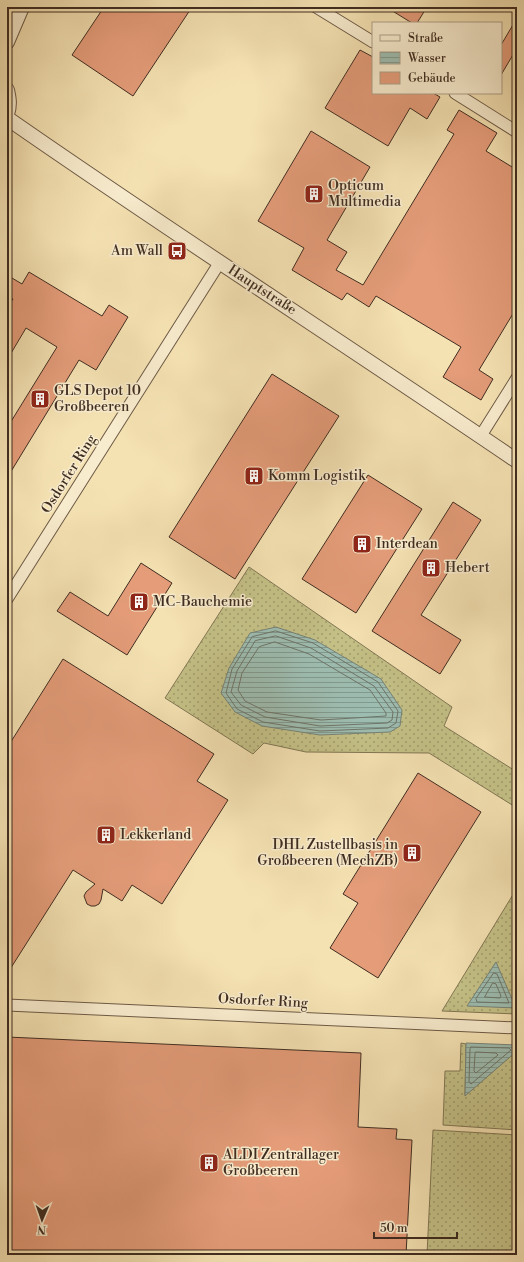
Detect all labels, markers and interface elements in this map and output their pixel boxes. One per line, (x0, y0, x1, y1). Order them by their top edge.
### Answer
legend (372, 22, 502, 94)
text: Straße (408, 31, 443, 46)
text: Wasser (407, 51, 446, 66)
text: Gebäude (408, 71, 456, 86)
place label: Opticum Multimedia (328, 177, 402, 211)
building icon: Opticum Multimedia (303, 183, 325, 205)
bus stop icon: Am Wall (166, 240, 188, 262)
place label: Am Wall (110, 242, 163, 260)
street label: Hauptstraße (224, 261, 300, 319)
place label: GLS Depot 10 Großbeeren (54, 382, 141, 416)
building icon: GLS Depot 10 Großbeeren (29, 388, 51, 410)
street label: Osdorfer Ring (38, 430, 101, 517)
building icon: Komm Logistik (243, 465, 265, 487)
place label: Komm Logistik (268, 467, 366, 485)
building icon: Interdean (351, 533, 373, 555)
place label: Interdean (376, 535, 439, 553)
building icon: Hebert (420, 557, 442, 579)
place label: Hebert (445, 559, 490, 577)
building icon: MC-Bauchemie (128, 591, 150, 613)
place label: MC-Bauchemie (153, 593, 252, 611)
building icon: Lekkerland (95, 824, 117, 846)
place label: Lekkerland (120, 826, 191, 844)
place label: DHL Zustellbasis in Großbeeren (MechZB) (257, 836, 399, 870)
building icon: DHL Zustellbasis in Großbeeren (MechZB) (401, 842, 423, 864)
street label: Osdorfer Ring (218, 990, 309, 1012)
place label: ALDI Zentrallager Großbeeren (222, 1146, 339, 1180)
building icon: ALDI Zentrallager Großbeeren (198, 1152, 220, 1174)
north arrow (22, 1200, 62, 1240)
scale bar (374, 1214, 457, 1240)
text: 50 m (380, 1221, 408, 1236)
text: N (37, 1222, 46, 1236)

